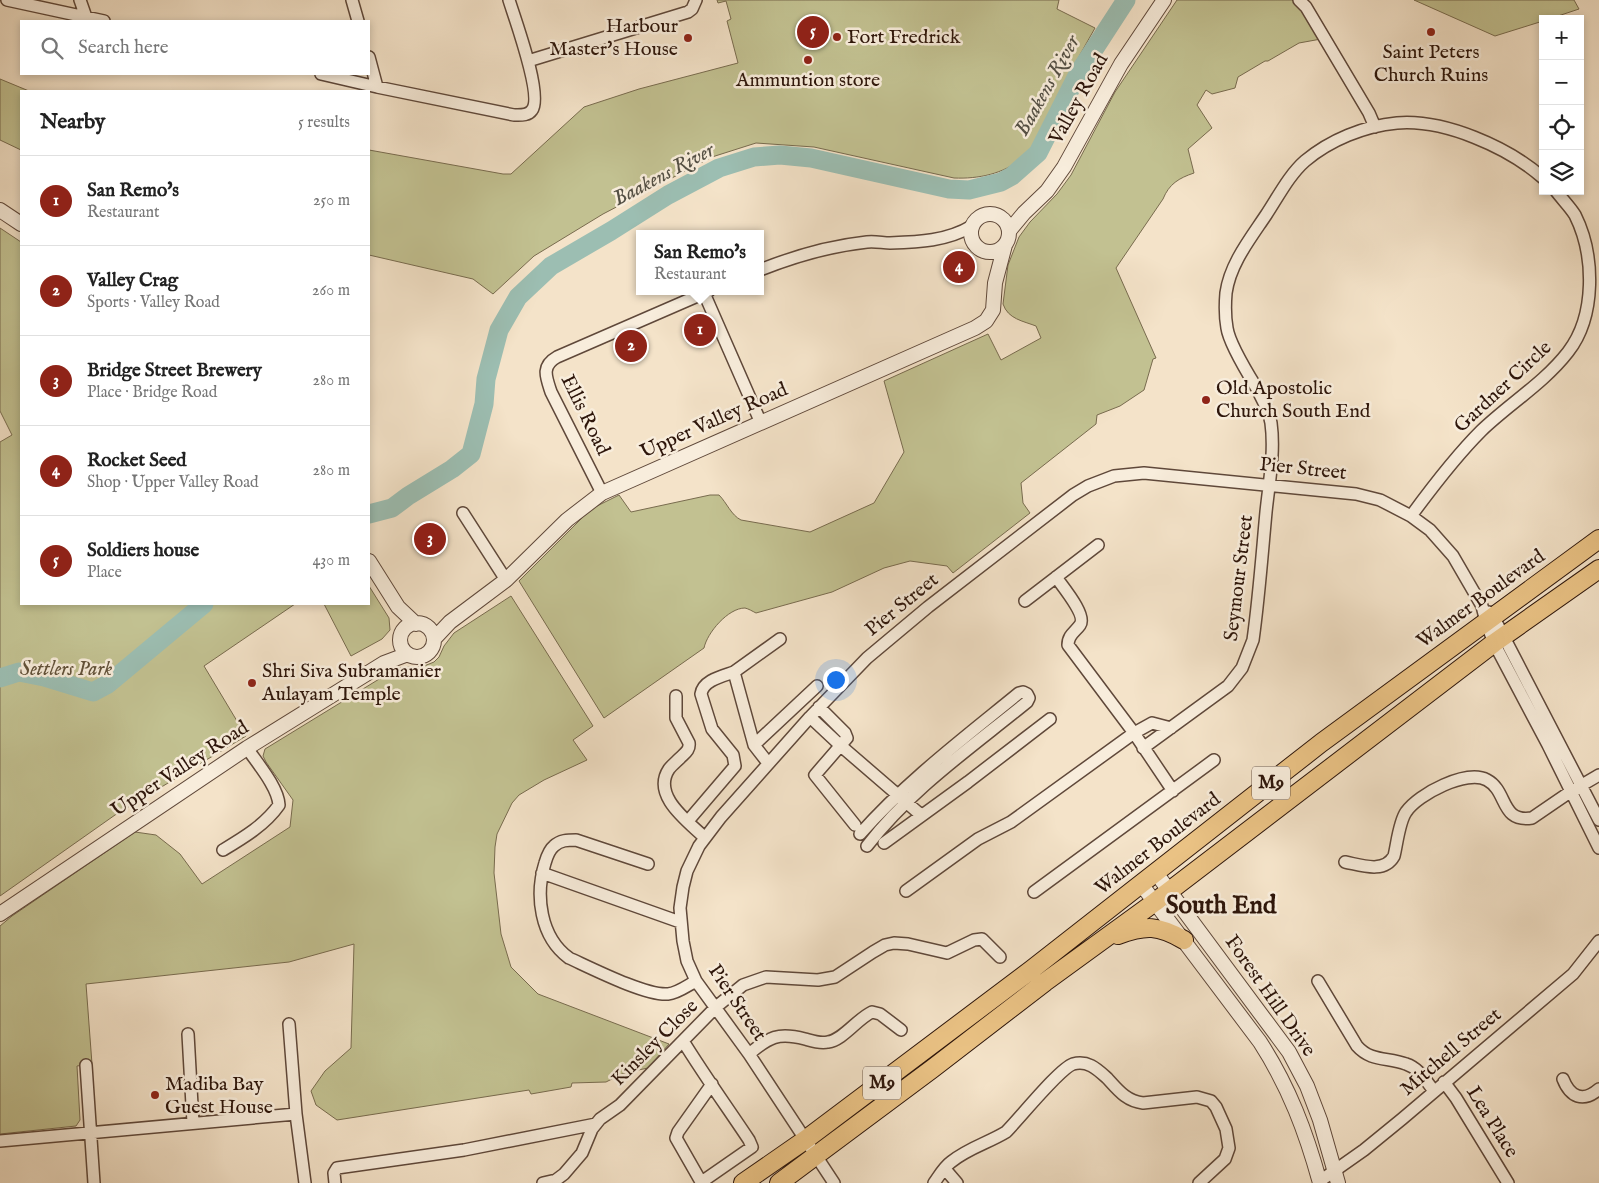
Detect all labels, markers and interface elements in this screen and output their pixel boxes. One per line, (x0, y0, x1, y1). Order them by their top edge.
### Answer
pin: 5 (797, 13, 829, 51)
place label: Harbour Master's House (549, 14, 679, 62)
map controls (1539, 15, 1584, 195)
button: + (1539, 15, 1584, 60)
search box (20, 20, 370, 75)
place label: Fort Fredrick (847, 25, 961, 50)
marker: Saint Peters Church Ruins (1425, 26, 1437, 38)
water label: Baakens River (1009, 30, 1087, 141)
marker: Fort Fredrick (831, 31, 843, 43)
marker: Harbour Master's House (682, 32, 694, 44)
icon: search (38, 34, 66, 62)
text: Search here (78, 36, 169, 60)
place label: Saint Peters Church Ruins (1374, 40, 1488, 88)
street label: Valley Road (1043, 49, 1114, 150)
marker: Ammuntion store (802, 54, 814, 66)
button: − (1539, 60, 1584, 105)
place label: Ammuntion store (735, 68, 880, 93)
button: locate (1539, 105, 1584, 150)
text: Nearby (40, 109, 105, 136)
text: 5 results (298, 113, 350, 133)
water label: Baakens River (609, 137, 720, 213)
button: layers (1539, 150, 1584, 195)
text: San Remo's (87, 179, 179, 203)
text: 1 (53, 191, 59, 211)
text: 250 m (313, 191, 350, 211)
text: Restaurant (87, 203, 160, 223)
popup (636, 230, 764, 295)
text: San Remo's (654, 241, 746, 265)
pin: 4 (943, 248, 975, 286)
text: Restaurant (654, 265, 727, 285)
text: Valley Crag (87, 269, 178, 293)
text: 2 (52, 281, 60, 301)
text: 260 m (312, 281, 350, 301)
text: Sports · Valley Road (87, 293, 220, 313)
pin: 1 (684, 311, 716, 349)
pin: 2 (615, 327, 647, 365)
street label: Gardner Circle (1449, 336, 1557, 438)
text: Bridge Street Brewery (87, 359, 262, 383)
text: 3 (53, 371, 59, 391)
text: 280 m (313, 371, 350, 391)
street label: Ellis Road (555, 371, 615, 460)
place label: Old Apostolic Church South End (1216, 376, 1371, 424)
street label: Upper Valley Road (636, 377, 792, 465)
text: Place · Bridge Road (87, 383, 217, 403)
marker: Old Apostolic Church South End (1200, 394, 1212, 406)
text: Rocket Seed (87, 449, 187, 473)
street label: Pier Street (1258, 452, 1348, 486)
text: 4 (52, 461, 60, 481)
text: 280 m (313, 461, 350, 481)
text: Shop · Upper Valley Road (87, 473, 259, 493)
street label: Seymour Street (1219, 513, 1259, 643)
pin: 3 (414, 520, 446, 558)
text: Soldiers house (87, 539, 199, 563)
street label: Walmer Boulevard (1412, 544, 1550, 654)
text: 5 (53, 551, 59, 571)
text: 430 m (312, 551, 350, 571)
text: Place (87, 563, 122, 583)
street label: Pier Street (860, 568, 944, 642)
park label: Settlers Park (20, 657, 112, 682)
place label: Shri Siva Subramanier Aulayam Temple (261, 659, 442, 707)
your location (823, 667, 849, 693)
marker: Shri Siva Subramanier Aulayam Temple (246, 677, 258, 689)
street label: Upper Valley Road (107, 715, 254, 823)
road number: M9 (1252, 766, 1290, 800)
street label: Walmer Boulevard (1090, 787, 1226, 901)
district label: South End (1166, 890, 1277, 922)
street label: Forest Hill Drive (1219, 930, 1321, 1062)
street label: Pier Street (702, 960, 772, 1046)
street label: Kinsley Close (606, 994, 704, 1092)
street label: Mitchell Street (1395, 1002, 1507, 1102)
road number: M9 (863, 1066, 901, 1100)
place label: Madiba Bay Guest House (165, 1072, 273, 1120)
street label: Lea Place (1460, 1081, 1524, 1163)
marker: Madiba Bay Guest House (149, 1089, 161, 1101)

